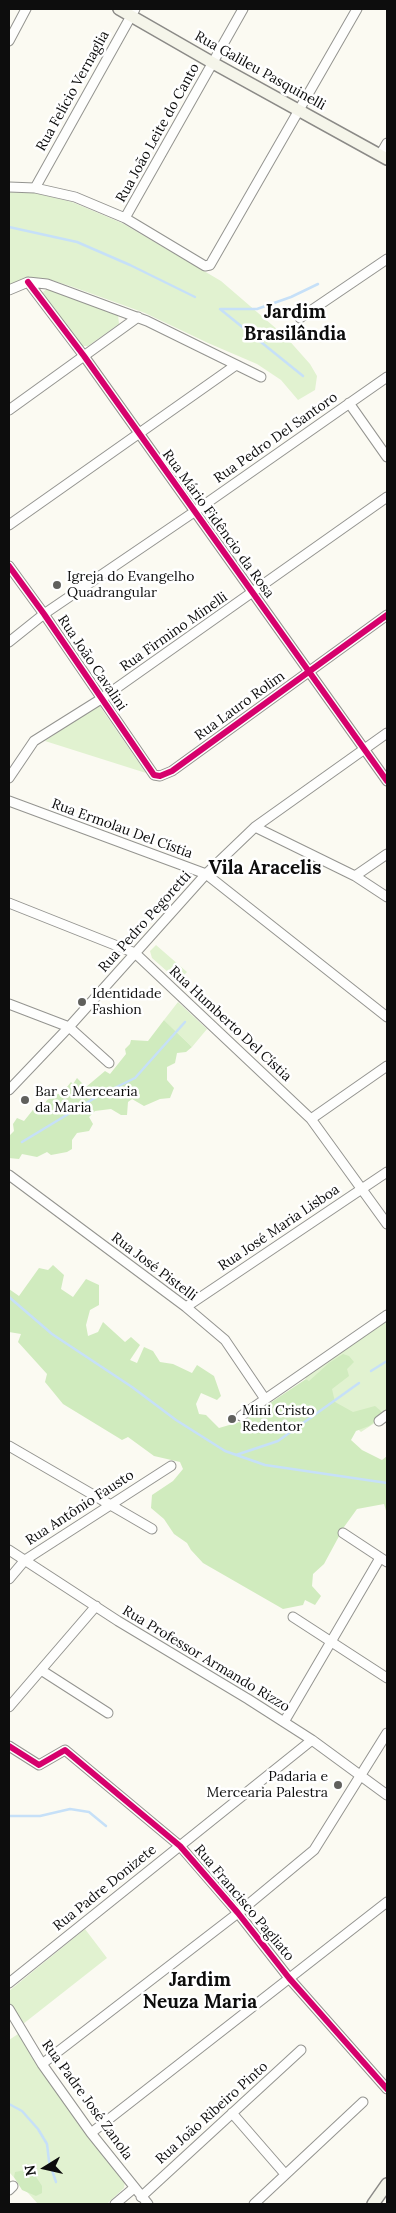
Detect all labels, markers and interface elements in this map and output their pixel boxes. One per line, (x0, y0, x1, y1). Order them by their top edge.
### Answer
street label: Rua Felício Vernaglia (33, 28, 113, 154)
street label: Rua Galileu Pasquinelli (192, 28, 328, 114)
street label: Rua João Leite do Canto (113, 61, 203, 205)
district label: Jardim Brasilândia (244, 302, 346, 346)
street label: Rua Pedro Del Santoro (211, 389, 341, 487)
street label: Rua Mário Fidêncio da Rosa (159, 447, 277, 601)
place label: Igreja do Evangelho Quadrangular (67, 569, 194, 602)
marker: Igreja do Evangelho Quadrangular (51, 579, 63, 591)
street label: Rua Firmino Minelli (117, 589, 231, 675)
street label: Rua João Cavalini (54, 612, 130, 714)
street label: Rua Lauro Rolim (192, 668, 288, 744)
street label: Rua Ermolau Del Cístia (49, 796, 195, 862)
district label: Vila Aracelis (208, 858, 322, 880)
street label: Rua Pedro Pegoretti (95, 868, 195, 976)
street label: Rua Humberto Del Cístia (165, 963, 295, 1085)
place label: Identidade Fashion (92, 986, 162, 1019)
marker: Identidade Fashion (76, 996, 88, 1008)
place label: Bar e Mercearia da Maria (35, 1084, 138, 1116)
marker: Bar e Mercearia da Maria (19, 1094, 31, 1106)
street label: Rua José Maria Lisboa (215, 1181, 343, 1275)
street label: Rua José Pistelli (108, 1229, 200, 1305)
place label: Mini Cristo Redentor (242, 1403, 315, 1435)
marker: Mini Cristo Redentor (226, 1413, 238, 1425)
street label: Rua Antônio Fausto (23, 1467, 137, 1549)
street label: Rua Professor Armando Rizzo (119, 1602, 293, 1716)
place label: Padaria e Mercearia Palestra (207, 1769, 328, 1801)
marker: Padaria e Mercearia Palestra (332, 1779, 344, 1791)
street label: Rua Padre Donizete (50, 1841, 160, 1935)
street label: Rua Francisco Pagliato (190, 1841, 298, 1965)
district label: Jardim Neuza Maria (143, 1970, 257, 2014)
street label: Rua Padre José Zanola (38, 2037, 136, 2163)
street label: Rua João Ribeiro Pinto (152, 2058, 272, 2168)
north arrow (20, 2143, 70, 2193)
text: N (20, 2164, 40, 2178)

